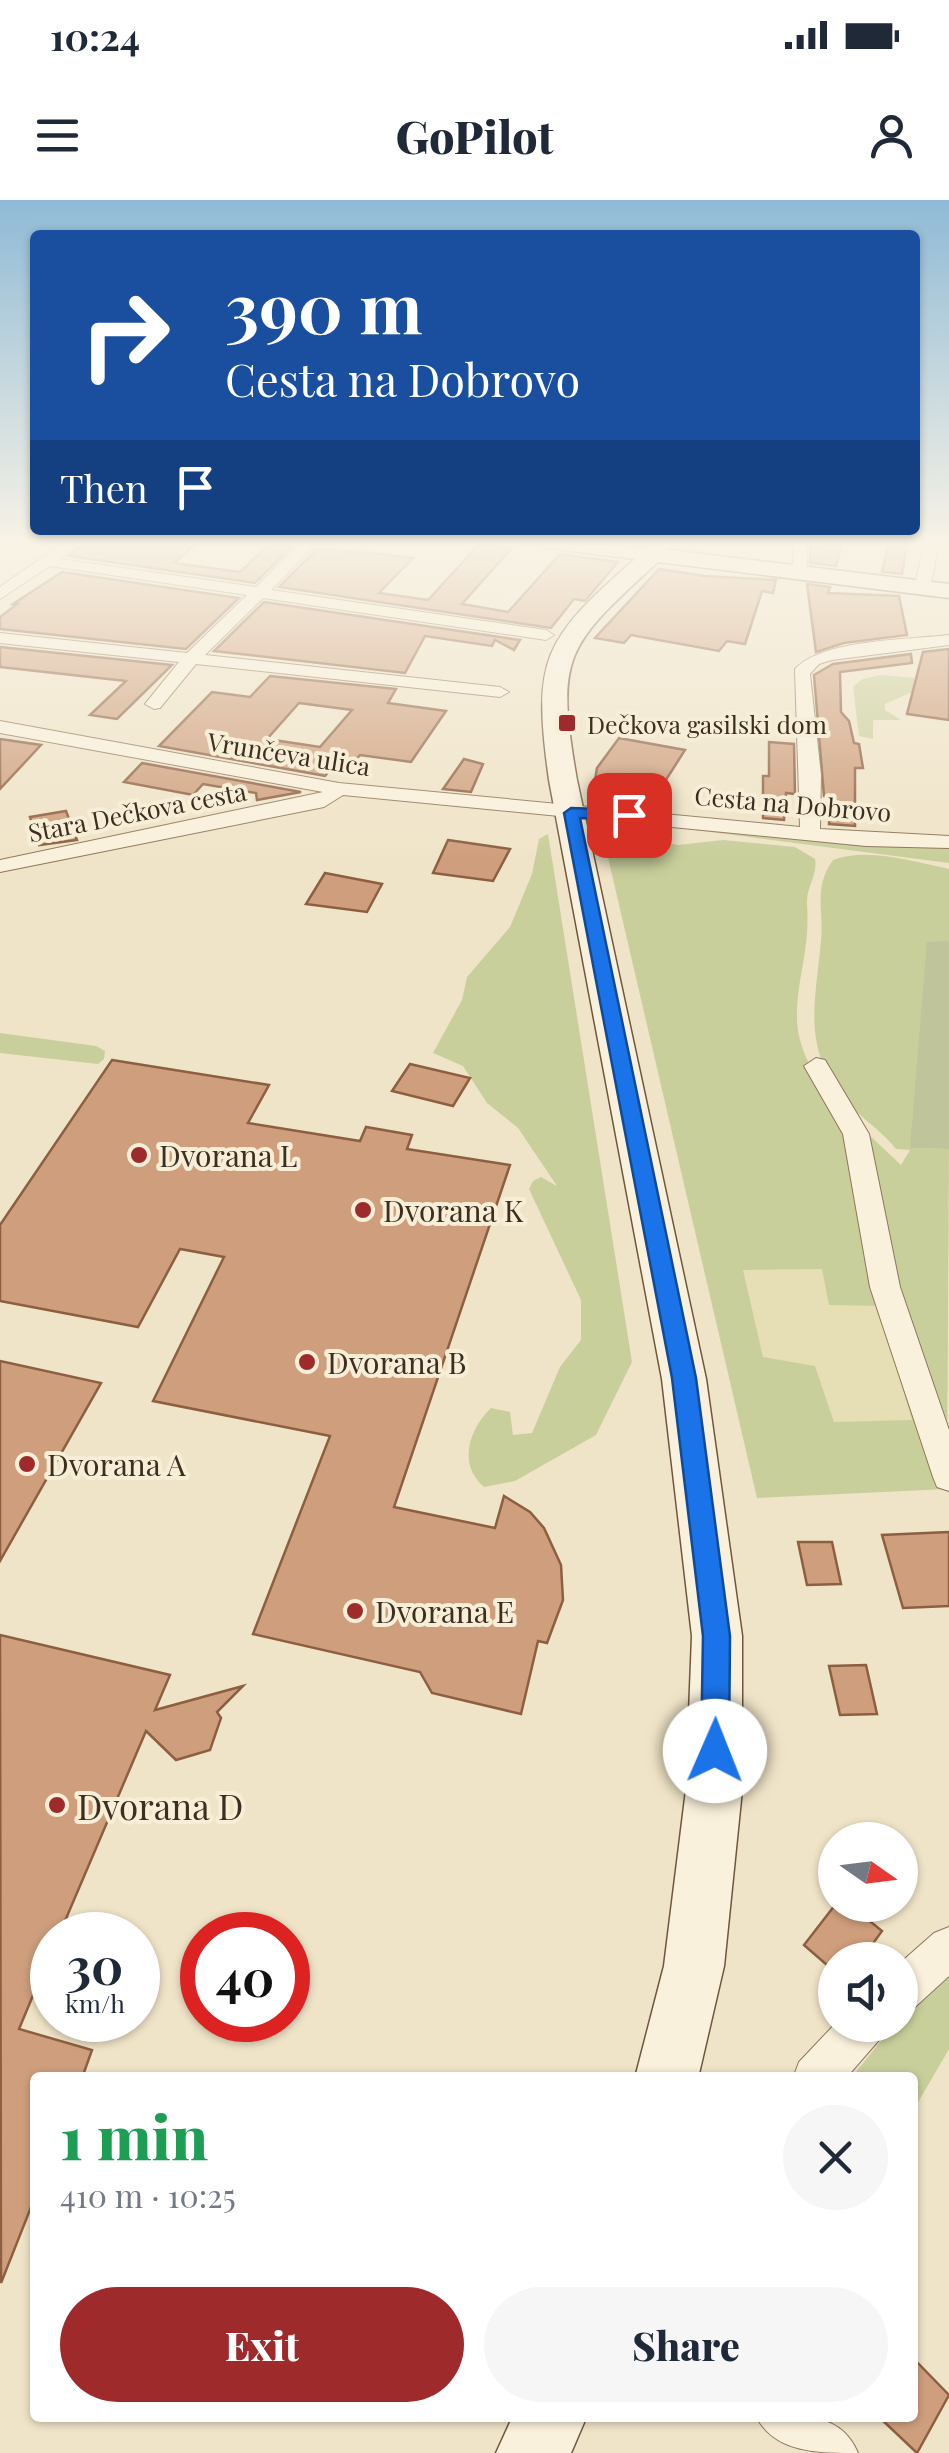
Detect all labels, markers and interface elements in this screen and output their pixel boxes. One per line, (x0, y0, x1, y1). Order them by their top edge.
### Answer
text: 10:24 (50, 10, 140, 61)
text: GoPilot (396, 105, 553, 165)
icon: menu (30, 108, 85, 163)
icon: person (864, 108, 919, 163)
text: 390 m (225, 258, 423, 352)
icon: right (60, 270, 190, 400)
text: Cesta na Dobrovo (225, 348, 580, 408)
icon: arrive (168, 460, 223, 515)
text: Then (60, 462, 148, 513)
place label: Dečkova gasilski dom (587, 707, 827, 740)
marker: Dečkova gasilski dom (556, 712, 578, 734)
street label: Vrunčeva ulica (204, 724, 373, 782)
pin (587, 773, 672, 858)
street label: Stara Dečkova cesta (25, 774, 249, 848)
street label: Cesta na Dobrovo (693, 778, 893, 828)
icon: arrive (602, 788, 657, 843)
place label: Dvorana L (159, 1135, 297, 1175)
marker: Dvorana L (128, 1144, 150, 1166)
place label: Dvorana K (383, 1190, 524, 1230)
marker: Dvorana K (352, 1199, 374, 1221)
place label: Dvorana B (327, 1342, 466, 1382)
marker: Dvorana B (296, 1351, 318, 1373)
place label: Dvorana A (47, 1444, 187, 1484)
marker: Dvorana A (16, 1453, 38, 1475)
place label: Dvorana E (375, 1591, 514, 1631)
marker: Dvorana E (344, 1600, 366, 1622)
position arrow (663, 1699, 767, 1803)
place label: Dvorana D (77, 1782, 243, 1829)
marker: Dvorana D (46, 1794, 68, 1816)
north arrow (818, 1822, 918, 1922)
map controls (818, 1822, 918, 2042)
speed limit sign: 40 (180, 1912, 310, 2042)
text: 30 (67, 1931, 123, 1998)
button: sound (818, 1942, 918, 2042)
text: km/h (65, 1986, 125, 2019)
text: 1 min (60, 2095, 208, 2175)
button: close (783, 2105, 888, 2210)
text: 410 m · 10:25 (60, 2173, 236, 2216)
button: Exit (60, 2287, 464, 2402)
button: Share (484, 2287, 888, 2402)

